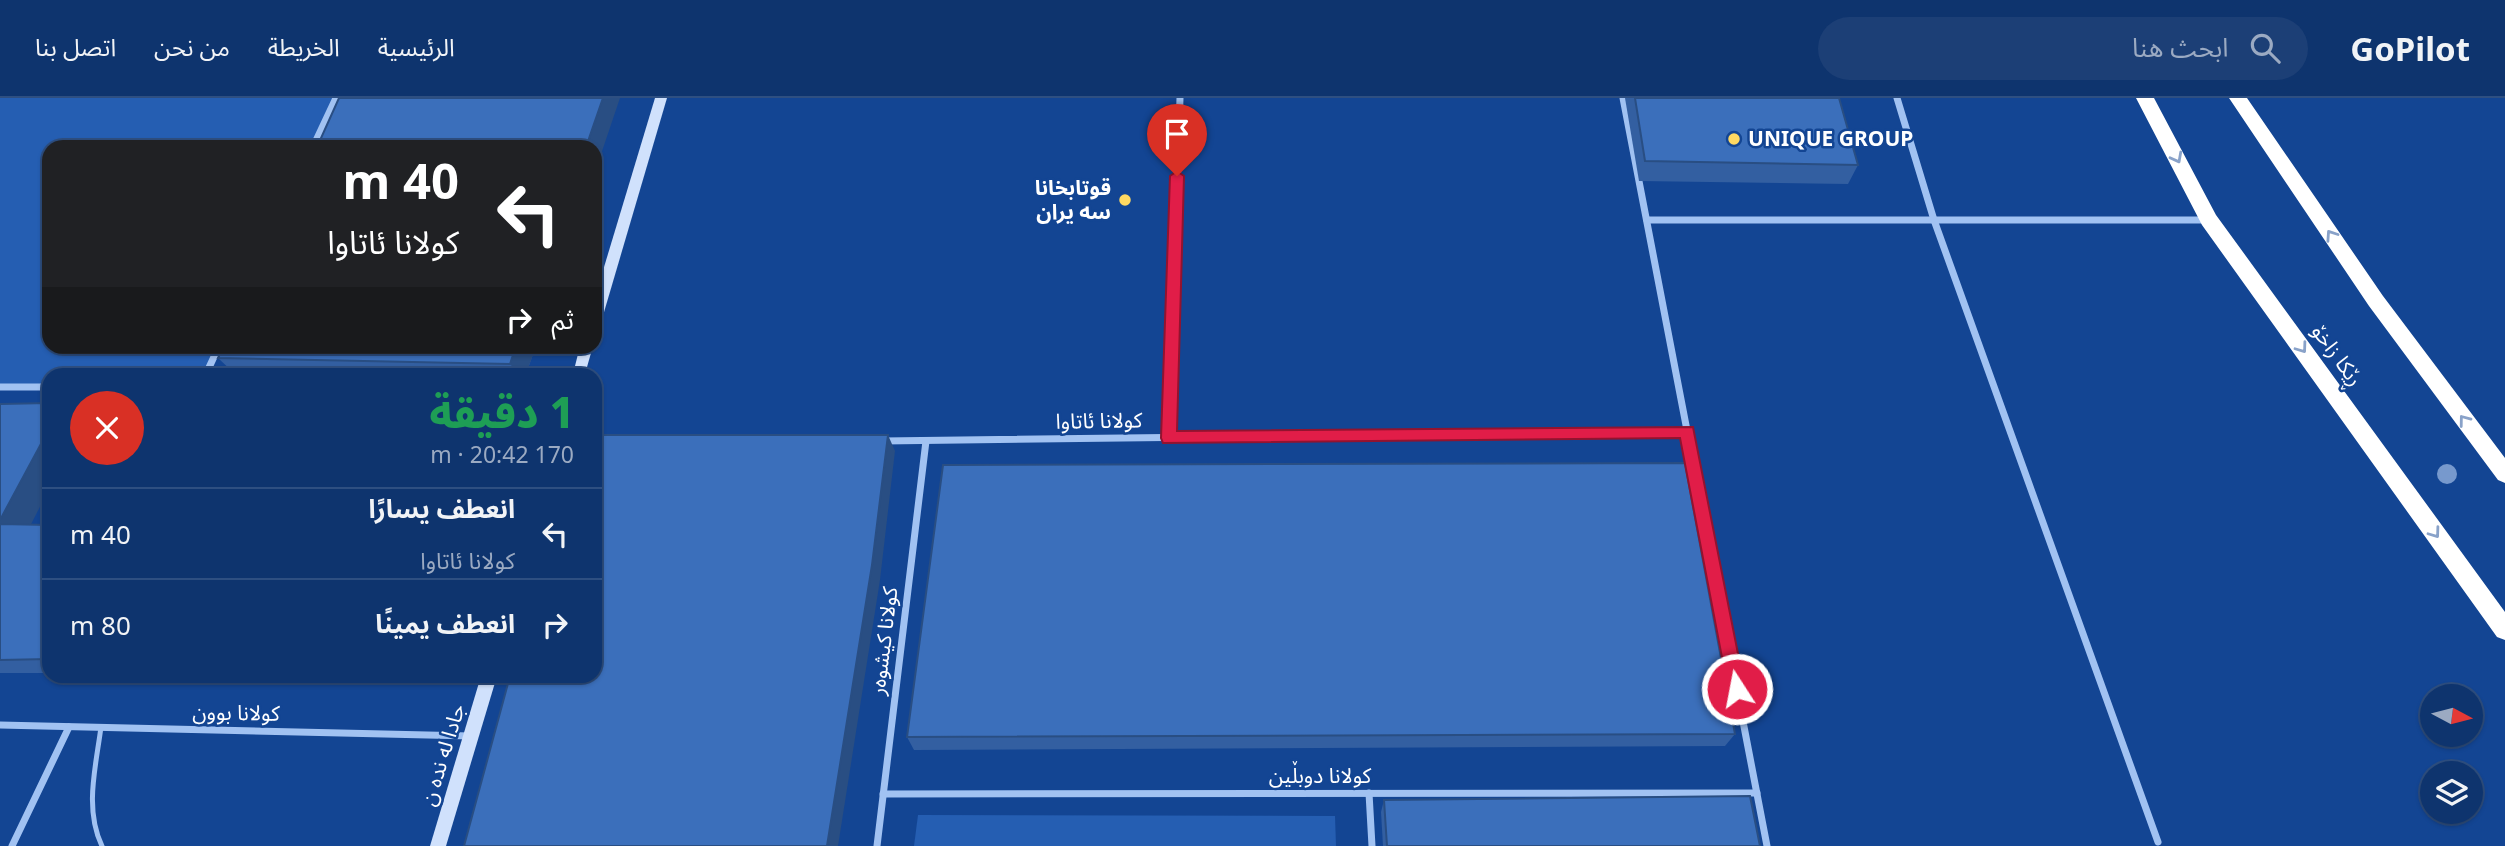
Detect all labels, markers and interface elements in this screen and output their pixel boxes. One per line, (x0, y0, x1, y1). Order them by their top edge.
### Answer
search box (1818, 17, 2308, 80)
text: GoPilot (2350, 26, 2470, 71)
text: ابحث هنا (2132, 29, 2228, 65)
icon: search (2246, 29, 2284, 67)
text: اتصل بنا (35, 30, 116, 63)
text: من نحن (154, 30, 230, 63)
text: الخريطة (268, 30, 340, 63)
text: الرئيسية (378, 30, 455, 63)
pin (1147, 104, 1207, 176)
icon: arrive (1158, 115, 1196, 153)
place label: UNIQUE GROUP (1748, 124, 1913, 152)
marker: UNIQUE GROUP (1726, 131, 1742, 147)
text: 40 m (342, 147, 459, 213)
one-way arrow (2169, 151, 2182, 164)
icon: left (483, 168, 574, 259)
place label: قوتابخانا سه يران (1035, 173, 1111, 225)
marker: قوتابخانا سه يران (1117, 192, 1133, 208)
text: كولانا ئاتاوا (327, 220, 459, 263)
one-way arrow (2327, 230, 2340, 243)
icon: right (500, 301, 538, 339)
text: ثم (552, 301, 574, 337)
street label: ڕێکا زاخۆ (2302, 318, 2370, 394)
one-way arrow (2294, 340, 2306, 353)
text: 1 دقيقة (429, 383, 574, 440)
button: close (70, 391, 144, 465)
street label: كولانا ئاتاوا (1055, 405, 1143, 435)
one-way arrow (2460, 415, 2473, 428)
text: 170 m · 20:42 (430, 438, 574, 470)
text: انعطف يسارًا (369, 490, 515, 526)
icon: left (536, 515, 574, 553)
text: 40 m (70, 516, 131, 552)
one-way arrow (2427, 525, 2439, 538)
text: كولانا ئاتاوا (420, 544, 515, 576)
street label: كولانا كیشوه‌ر (862, 585, 904, 697)
text: انعطف يمينًا (375, 605, 515, 641)
icon: right (536, 606, 574, 644)
text: 80 m (70, 607, 131, 643)
position arrow (1700, 652, 1774, 726)
north arrow (2420, 684, 2483, 747)
map controls (2420, 684, 2483, 824)
street label: كولانا بوون (192, 697, 280, 727)
street label: جادا له نده ن (413, 700, 471, 809)
street label: كولانا دوبڵین (1269, 760, 1372, 789)
button: layers (2420, 761, 2483, 824)

